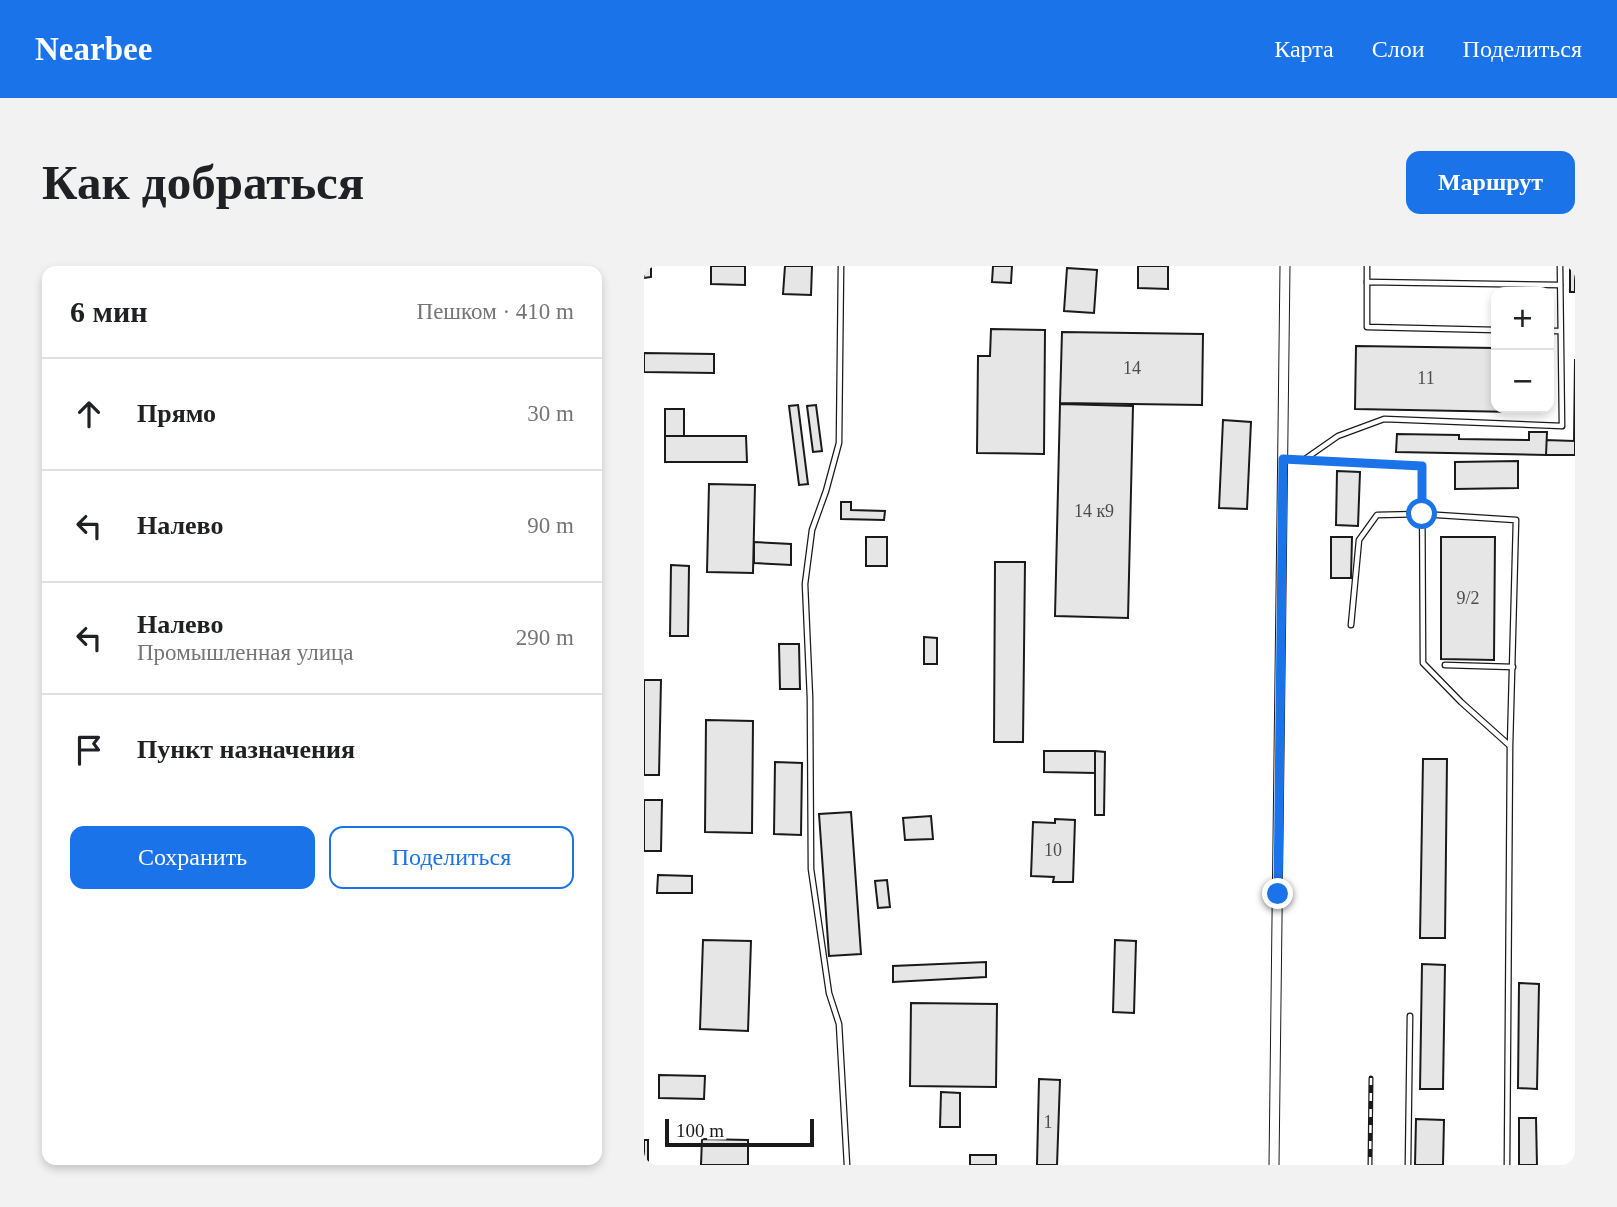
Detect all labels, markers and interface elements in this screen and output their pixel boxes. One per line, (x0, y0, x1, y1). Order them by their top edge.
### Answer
text: Nearbee (35, 31, 152, 67)
text: Карта (1274, 36, 1334, 62)
text: Слои (1372, 36, 1425, 62)
text: Поделиться (1463, 36, 1582, 62)
button: Маршрут (1406, 151, 1575, 214)
text: Как добраться (42, 155, 364, 210)
map controls (1491, 287, 1554, 413)
button: + (1491, 287, 1554, 350)
text: 6 мин (70, 295, 148, 328)
text: Пешком · 410 m (417, 299, 574, 324)
button: − (1491, 350, 1554, 413)
house number: 14 (1123, 358, 1141, 378)
house number: 11 (1417, 368, 1435, 388)
icon: ahead (70, 395, 108, 433)
text: Прямо (137, 399, 216, 428)
text: 30 m (527, 401, 574, 426)
route start (1406, 498, 1437, 529)
house number: 14 к9 (1074, 501, 1114, 521)
icon: left (70, 507, 108, 545)
text: Налево (137, 511, 223, 540)
text: 90 m (527, 513, 574, 538)
house number: 9/2 (1456, 588, 1480, 608)
text: Налево (137, 610, 223, 639)
icon: left (70, 619, 108, 657)
text: 290 m (516, 625, 574, 650)
text: Промышленная улица (137, 640, 354, 665)
icon: arrive (70, 731, 108, 769)
text: Пункт назначения (137, 735, 355, 764)
button: Сохранить (70, 826, 315, 889)
button: Поделиться (329, 826, 574, 889)
house number: 10 (1044, 840, 1062, 860)
route end (1262, 878, 1293, 909)
house number: 1 (1044, 1112, 1053, 1132)
scale bar (665, 1116, 814, 1148)
text: 100 m (676, 1120, 724, 1141)

